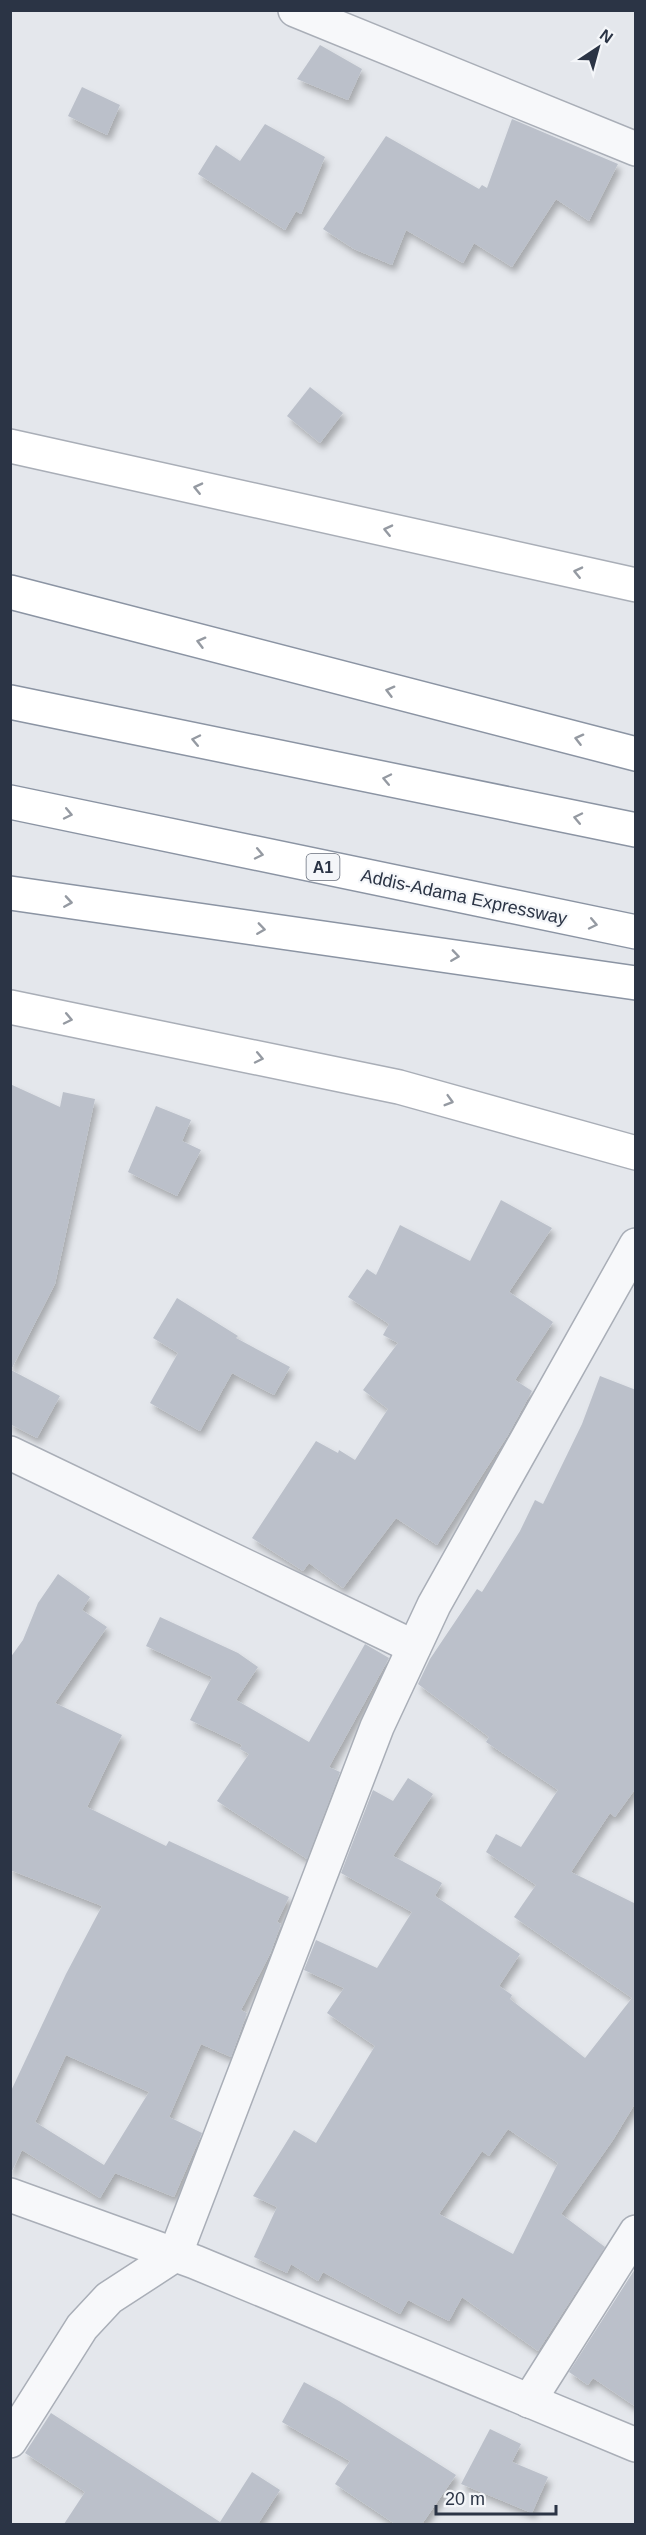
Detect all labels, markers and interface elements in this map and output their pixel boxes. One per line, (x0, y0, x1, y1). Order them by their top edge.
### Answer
north arrow (568, 18, 628, 78)
text: N (597, 26, 616, 47)
one-way arrow (193, 482, 203, 495)
one-way arrow (383, 524, 393, 537)
one-way arrow (574, 567, 584, 580)
one-way arrow (196, 637, 207, 649)
one-way arrow (385, 686, 396, 698)
one-way arrow (191, 734, 201, 747)
one-way arrow (574, 734, 584, 747)
one-way arrow (382, 773, 392, 786)
one-way arrow (62, 807, 72, 820)
one-way arrow (573, 812, 583, 825)
one-way arrow (253, 847, 263, 860)
road number: A1 (306, 854, 340, 880)
street label: Addis-Adama Expressway (359, 865, 569, 929)
one-way arrow (64, 896, 73, 908)
one-way arrow (588, 916, 598, 929)
one-way arrow (257, 923, 266, 935)
one-way arrow (450, 950, 459, 962)
one-way arrow (63, 1011, 73, 1024)
one-way arrow (254, 1051, 264, 1064)
one-way arrow (443, 1094, 454, 1106)
scale bar (436, 2478, 556, 2516)
text: 20 m (445, 2489, 485, 2509)

